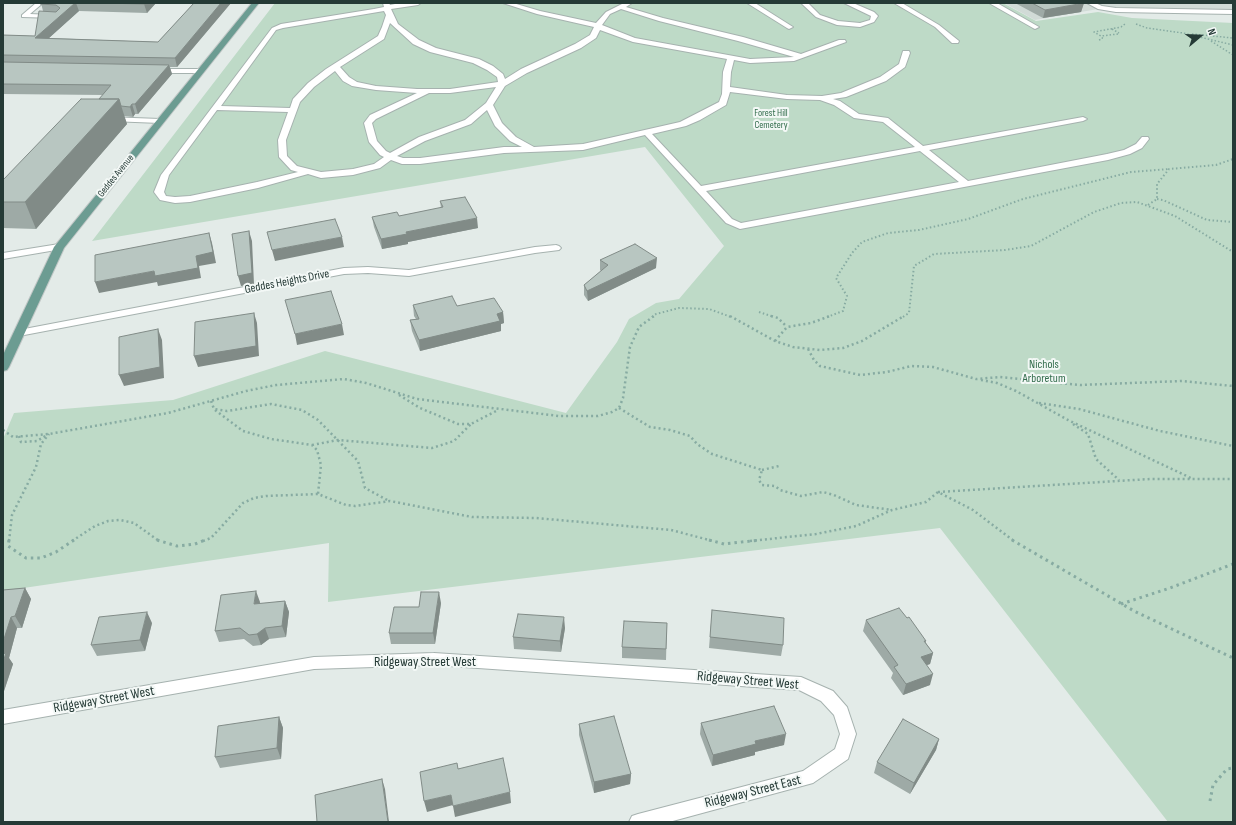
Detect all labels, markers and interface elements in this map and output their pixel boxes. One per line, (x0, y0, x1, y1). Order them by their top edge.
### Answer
north arrow (1180, 16, 1220, 56)
text: N (1205, 27, 1219, 37)
park label: Forest Hill Cemetery (754, 107, 788, 130)
street label: Geddes Avenue (95, 152, 137, 200)
street label: Geddes Heights Drive (244, 267, 330, 297)
park label: Nichols Arboretum (1022, 358, 1066, 386)
street label: Ridgeway Street West (374, 654, 476, 670)
street label: Ridgeway Street West (696, 668, 800, 694)
street label: Ridgeway Street West (52, 683, 156, 717)
street label: Ridgeway Street East (703, 772, 803, 812)

